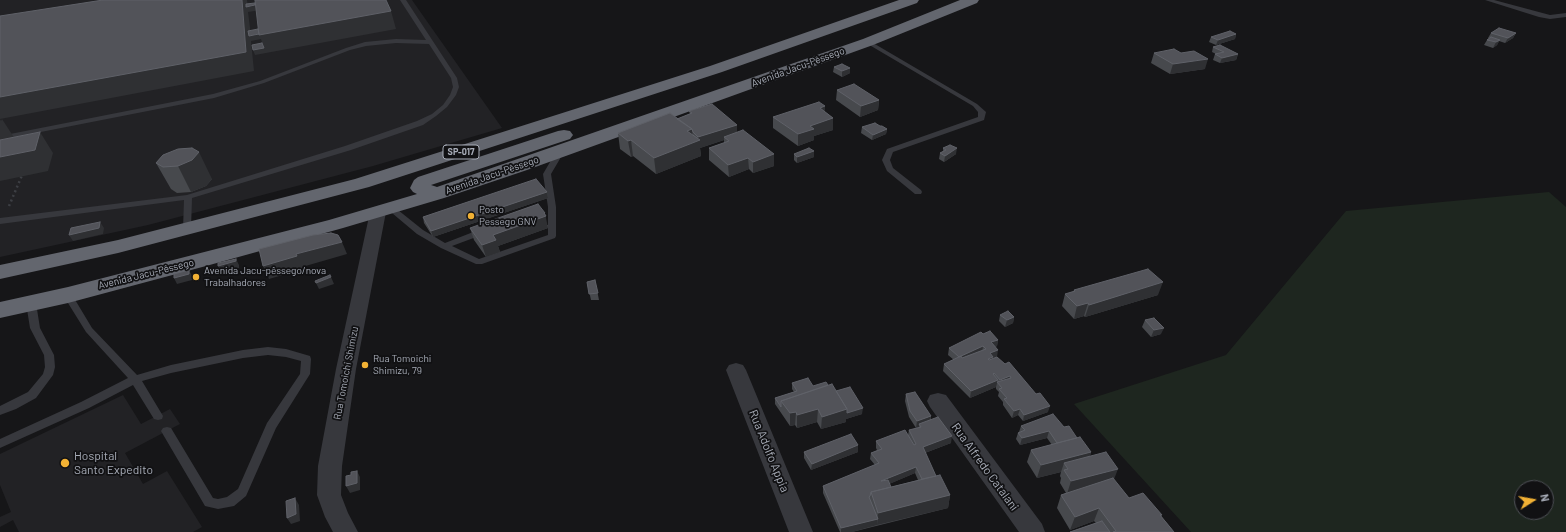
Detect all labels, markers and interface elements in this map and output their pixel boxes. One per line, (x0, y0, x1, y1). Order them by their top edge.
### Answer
street label: Avenida Jacu-Pêssego (750, 45, 846, 89)
road number: SP-017 (443, 145, 479, 159)
street label: Avenida Jacu-Pêssego (444, 153, 540, 197)
place label: Posto Pessego GNV (479, 204, 536, 228)
marker: Posto Pessego GNV (466, 211, 476, 221)
street label: Avenida Jacu-Pêssego (97, 256, 195, 292)
place label: Avenida Jacu-pêssego/nova Trabalhadores (204, 265, 326, 288)
marker: Avenida Jacu-pêssego/nova Trabalhadores (191, 272, 201, 282)
street label: Rua Tomoichi Shimizu (331, 325, 361, 421)
place label: Rua Tomoichi Shimizu, 79 (373, 353, 431, 376)
marker: Rua Tomoichi Shimizu, 79 (360, 360, 370, 370)
street label: Rua Adolfo Appia (746, 408, 792, 494)
street label: Rua Alfredo Catalani (948, 420, 1022, 514)
place label: Hospital Santo Expedito (74, 449, 153, 477)
marker: Hospital Santo Expedito (59, 457, 71, 469)
north arrow (1514, 480, 1554, 520)
text: N (1538, 493, 1552, 503)

